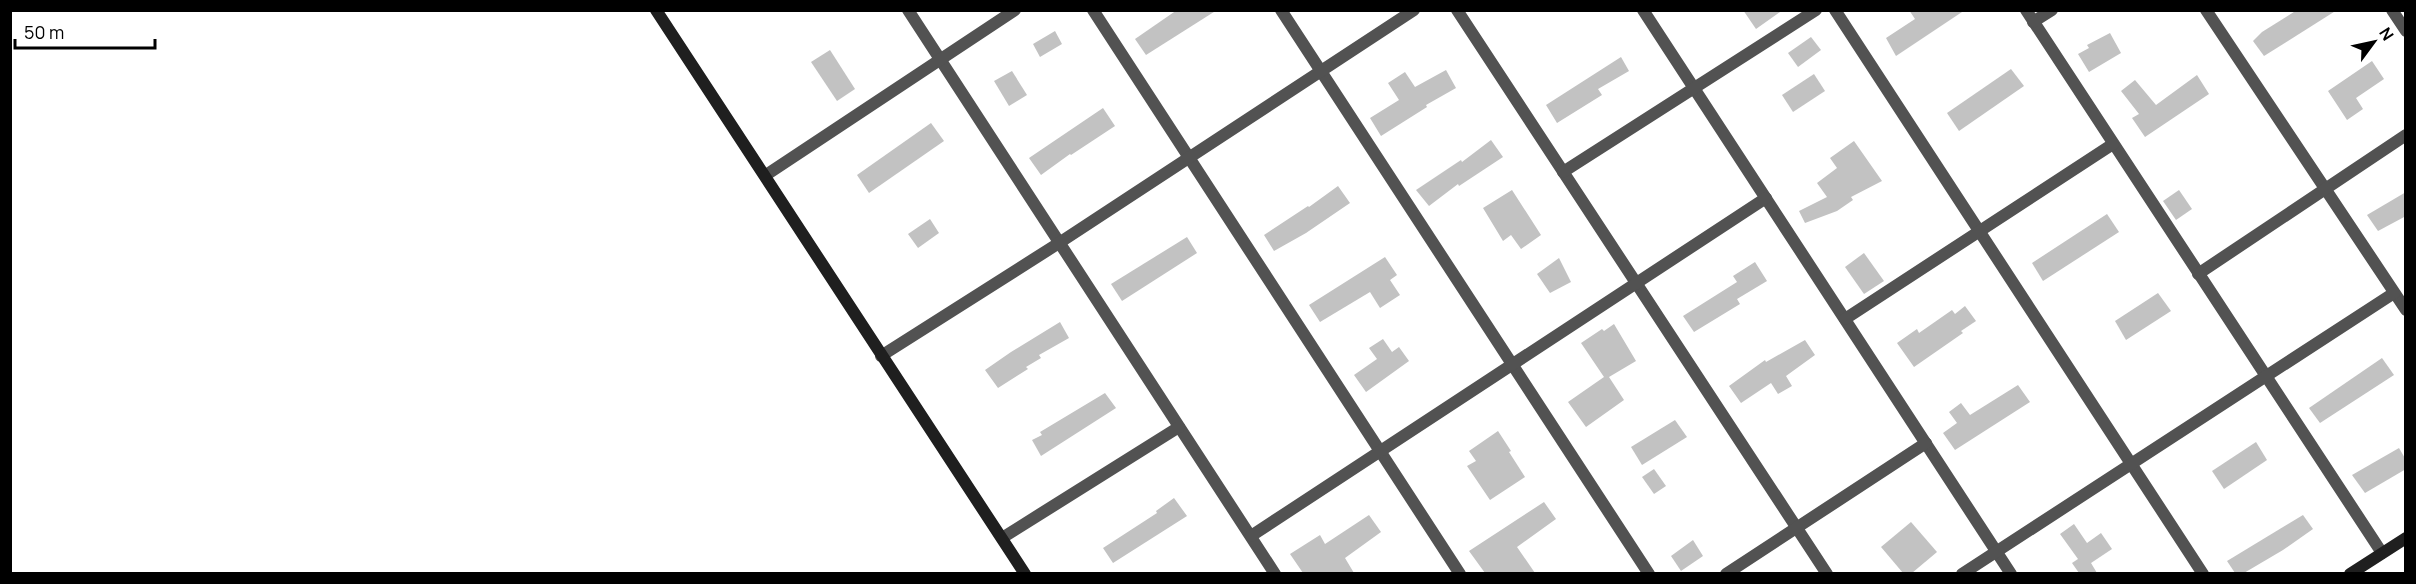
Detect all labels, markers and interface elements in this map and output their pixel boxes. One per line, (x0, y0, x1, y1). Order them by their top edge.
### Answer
scale bar (15, 12, 154, 50)
north arrow (2344, 12, 2404, 72)
text: 50 m (24, 20, 64, 44)
text: N (2374, 23, 2399, 45)

